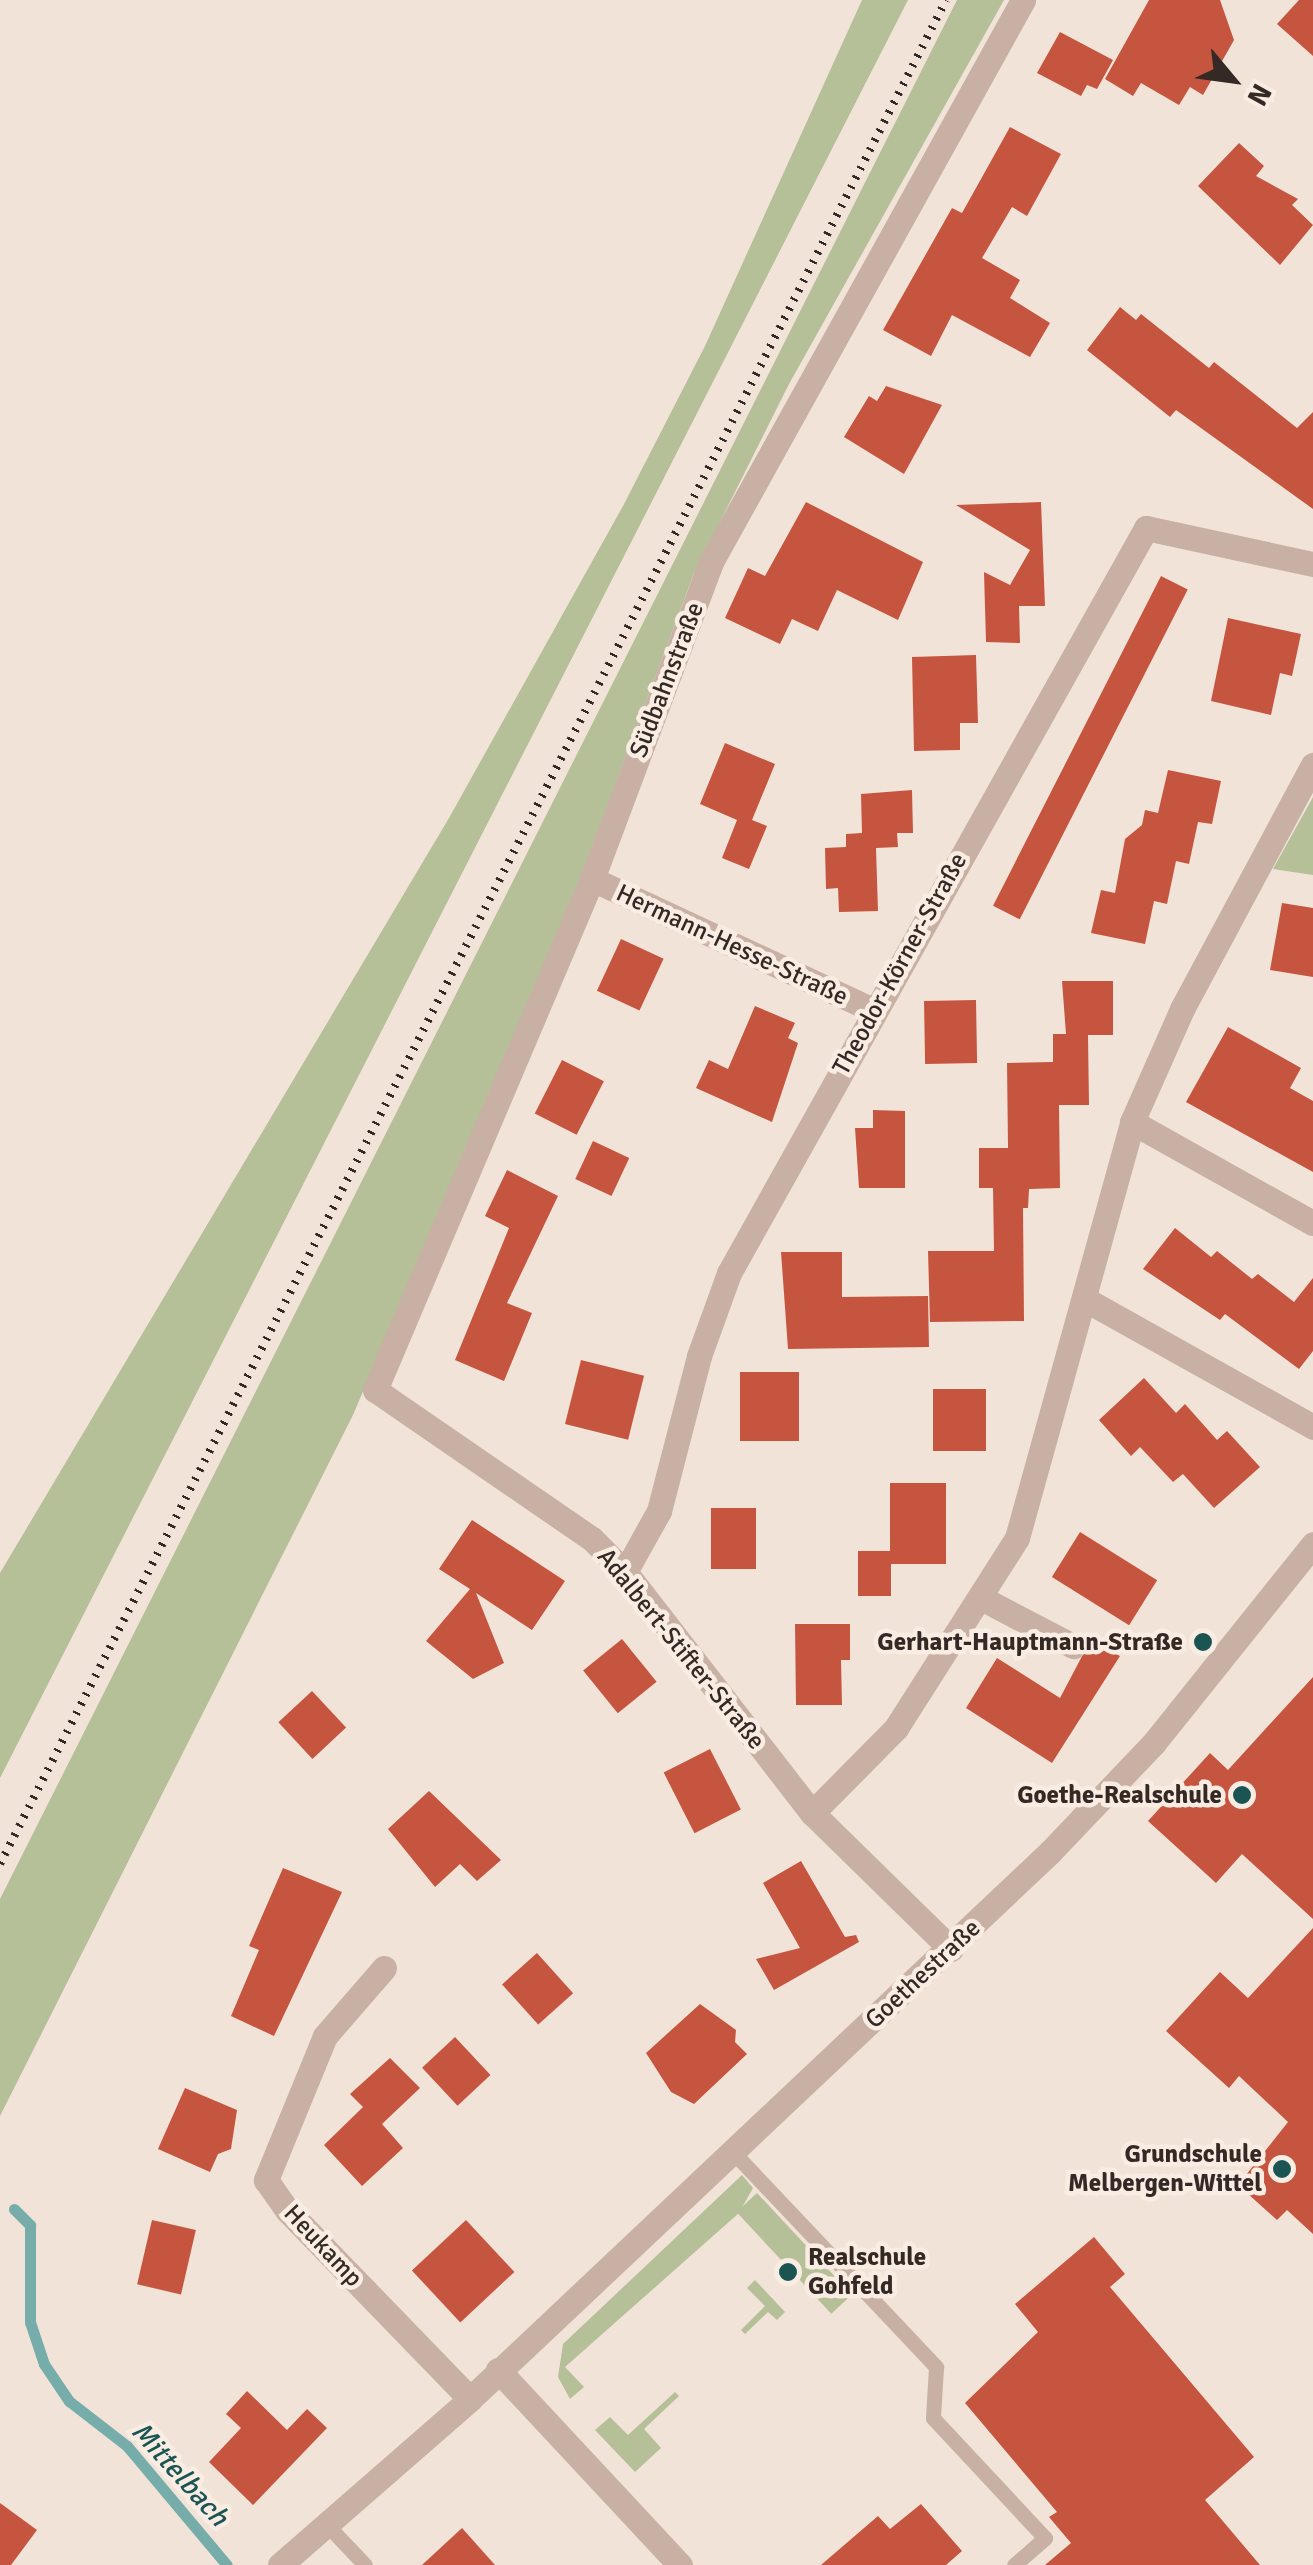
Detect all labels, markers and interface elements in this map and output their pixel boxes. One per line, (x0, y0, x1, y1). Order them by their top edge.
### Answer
north arrow (1183, 30, 1283, 130)
text: N (1240, 78, 1279, 111)
street label: Südbahnstraße (624, 598, 710, 762)
street label: Theodor-Körner-Straße (827, 848, 973, 1080)
street label: Hermann-Hesse-Straße (611, 878, 853, 1012)
street label: Adalbert-Stifter-Straße (591, 1542, 771, 1756)
place label: Gerhart-Hauptmann-Straße (877, 1627, 1183, 1657)
marker: Gerhart-Hauptmann-Straße (1192, 1631, 1214, 1653)
place label: Goethe-Realschule (1017, 1780, 1222, 1810)
marker: Goethe-Realschule (1231, 1784, 1253, 1806)
street label: Goethestraße (859, 1913, 987, 2035)
place label: Grundschule Melbergen-Wittel (1068, 2140, 1262, 2199)
marker: Grundschule Melbergen-Wittel (1271, 2158, 1293, 2180)
street label: Heukamp (277, 2199, 369, 2293)
place label: Realschule Gohfeld (808, 2243, 926, 2302)
marker: Realschule Gohfeld (777, 2261, 799, 2283)
water label: Mittelbach (124, 2415, 236, 2533)

